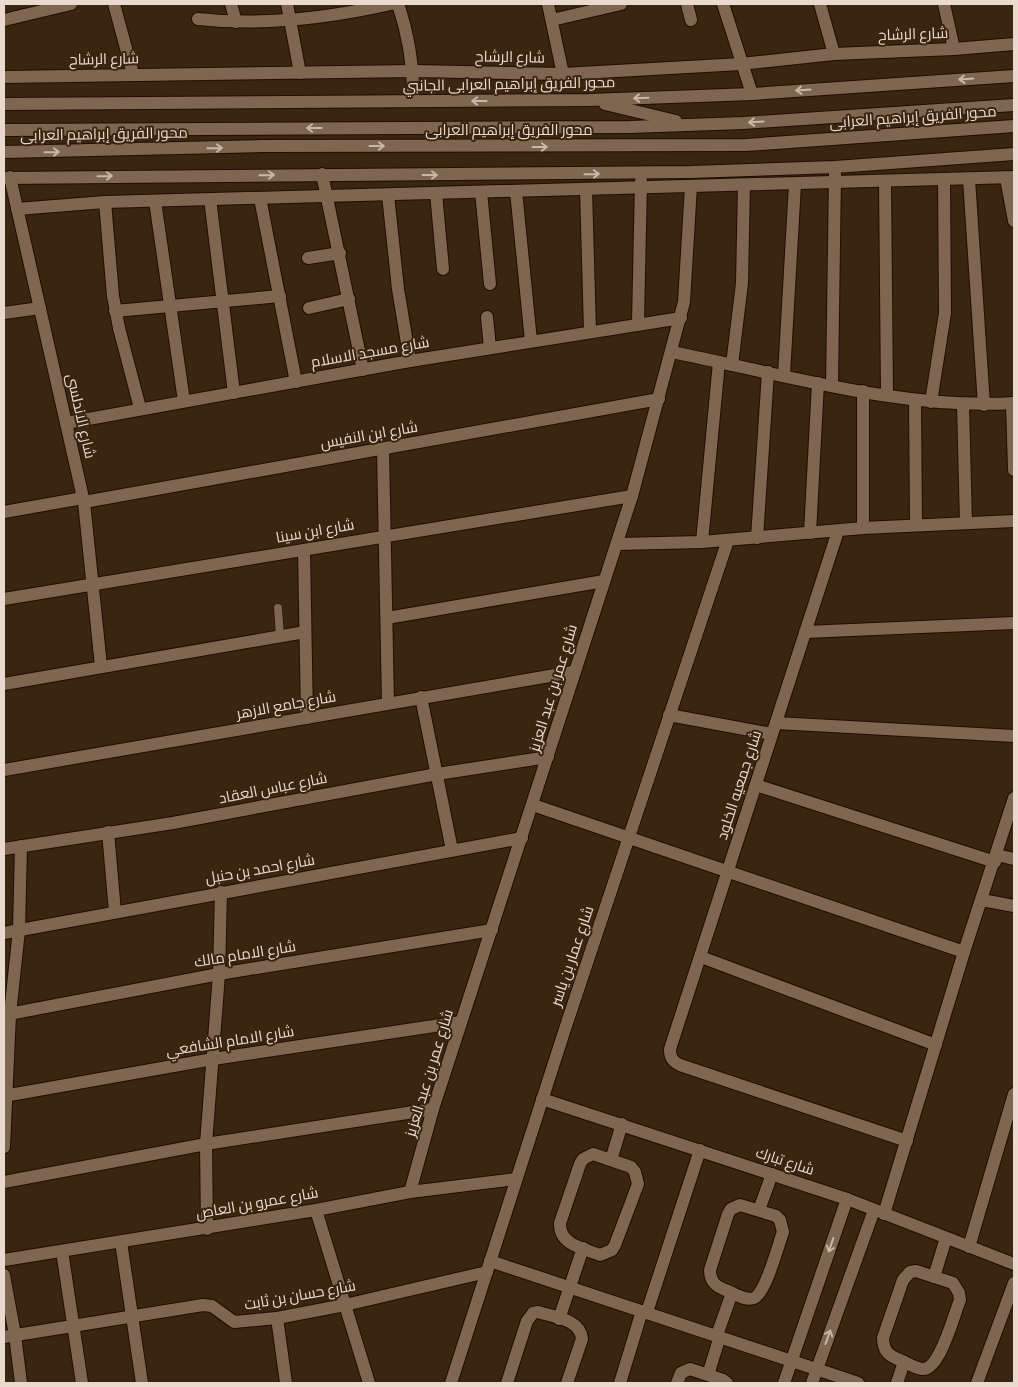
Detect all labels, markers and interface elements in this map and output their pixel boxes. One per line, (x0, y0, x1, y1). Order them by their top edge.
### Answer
street label: شارع الرشاح (878, 22, 948, 46)
street label: شارع الرشاح (475, 45, 545, 69)
street label: شارع الرشاح (69, 47, 139, 71)
street label: محور الفريق إبراهيم العرابى الجانبي (402, 71, 616, 98)
one-way arrow (958, 75, 974, 84)
one-way arrow (796, 86, 812, 95)
one-way arrow (633, 93, 650, 103)
one-way arrow (471, 96, 487, 106)
street label: محور الفريق إبراهيم العرابى (829, 100, 997, 133)
one-way arrow (748, 117, 764, 126)
street label: محور الفريق إبراهيم العرابى (425, 119, 593, 140)
street label: محور الفريق إبراهيم العرابى (20, 122, 188, 145)
one-way arrow (306, 123, 322, 133)
one-way arrow (369, 141, 385, 151)
one-way arrow (532, 142, 548, 152)
one-way arrow (207, 143, 223, 152)
one-way arrow (44, 147, 60, 157)
one-way arrow (584, 169, 600, 179)
one-way arrow (259, 170, 275, 180)
one-way arrow (422, 170, 438, 180)
one-way arrow (97, 172, 113, 181)
street label: شارع مسجد الاسلام (309, 331, 431, 373)
street label: شارع الاندلسى (61, 371, 101, 461)
street label: شارع ابن النفيس (318, 416, 420, 454)
street label: شارع ابن سينا (274, 513, 356, 549)
street label: شارع عمر بن عبد العزيز (523, 622, 583, 755)
street label: شارع جامع الازهر (233, 685, 338, 725)
street label: شارع جمعيه الخلود (711, 727, 767, 843)
street label: شارع عباس العقاد (217, 767, 329, 809)
street label: شارع احمد بن حنبل (204, 849, 316, 889)
street label: شارع عمار بن ياسر (544, 903, 599, 1010)
street label: شارع الامام مالك (193, 935, 297, 973)
street label: شارع عمر بن عبد العزيز (399, 1007, 459, 1140)
street label: شارع الامام الشافعي (164, 1020, 296, 1063)
street label: شارع تبارك (753, 1141, 817, 1181)
street label: شارع عمرو بن العاص (194, 1181, 320, 1225)
one-way arrow (826, 1237, 835, 1253)
street label: شارع حسان بن ثابت (243, 1274, 357, 1316)
one-way arrow (824, 1330, 833, 1346)

